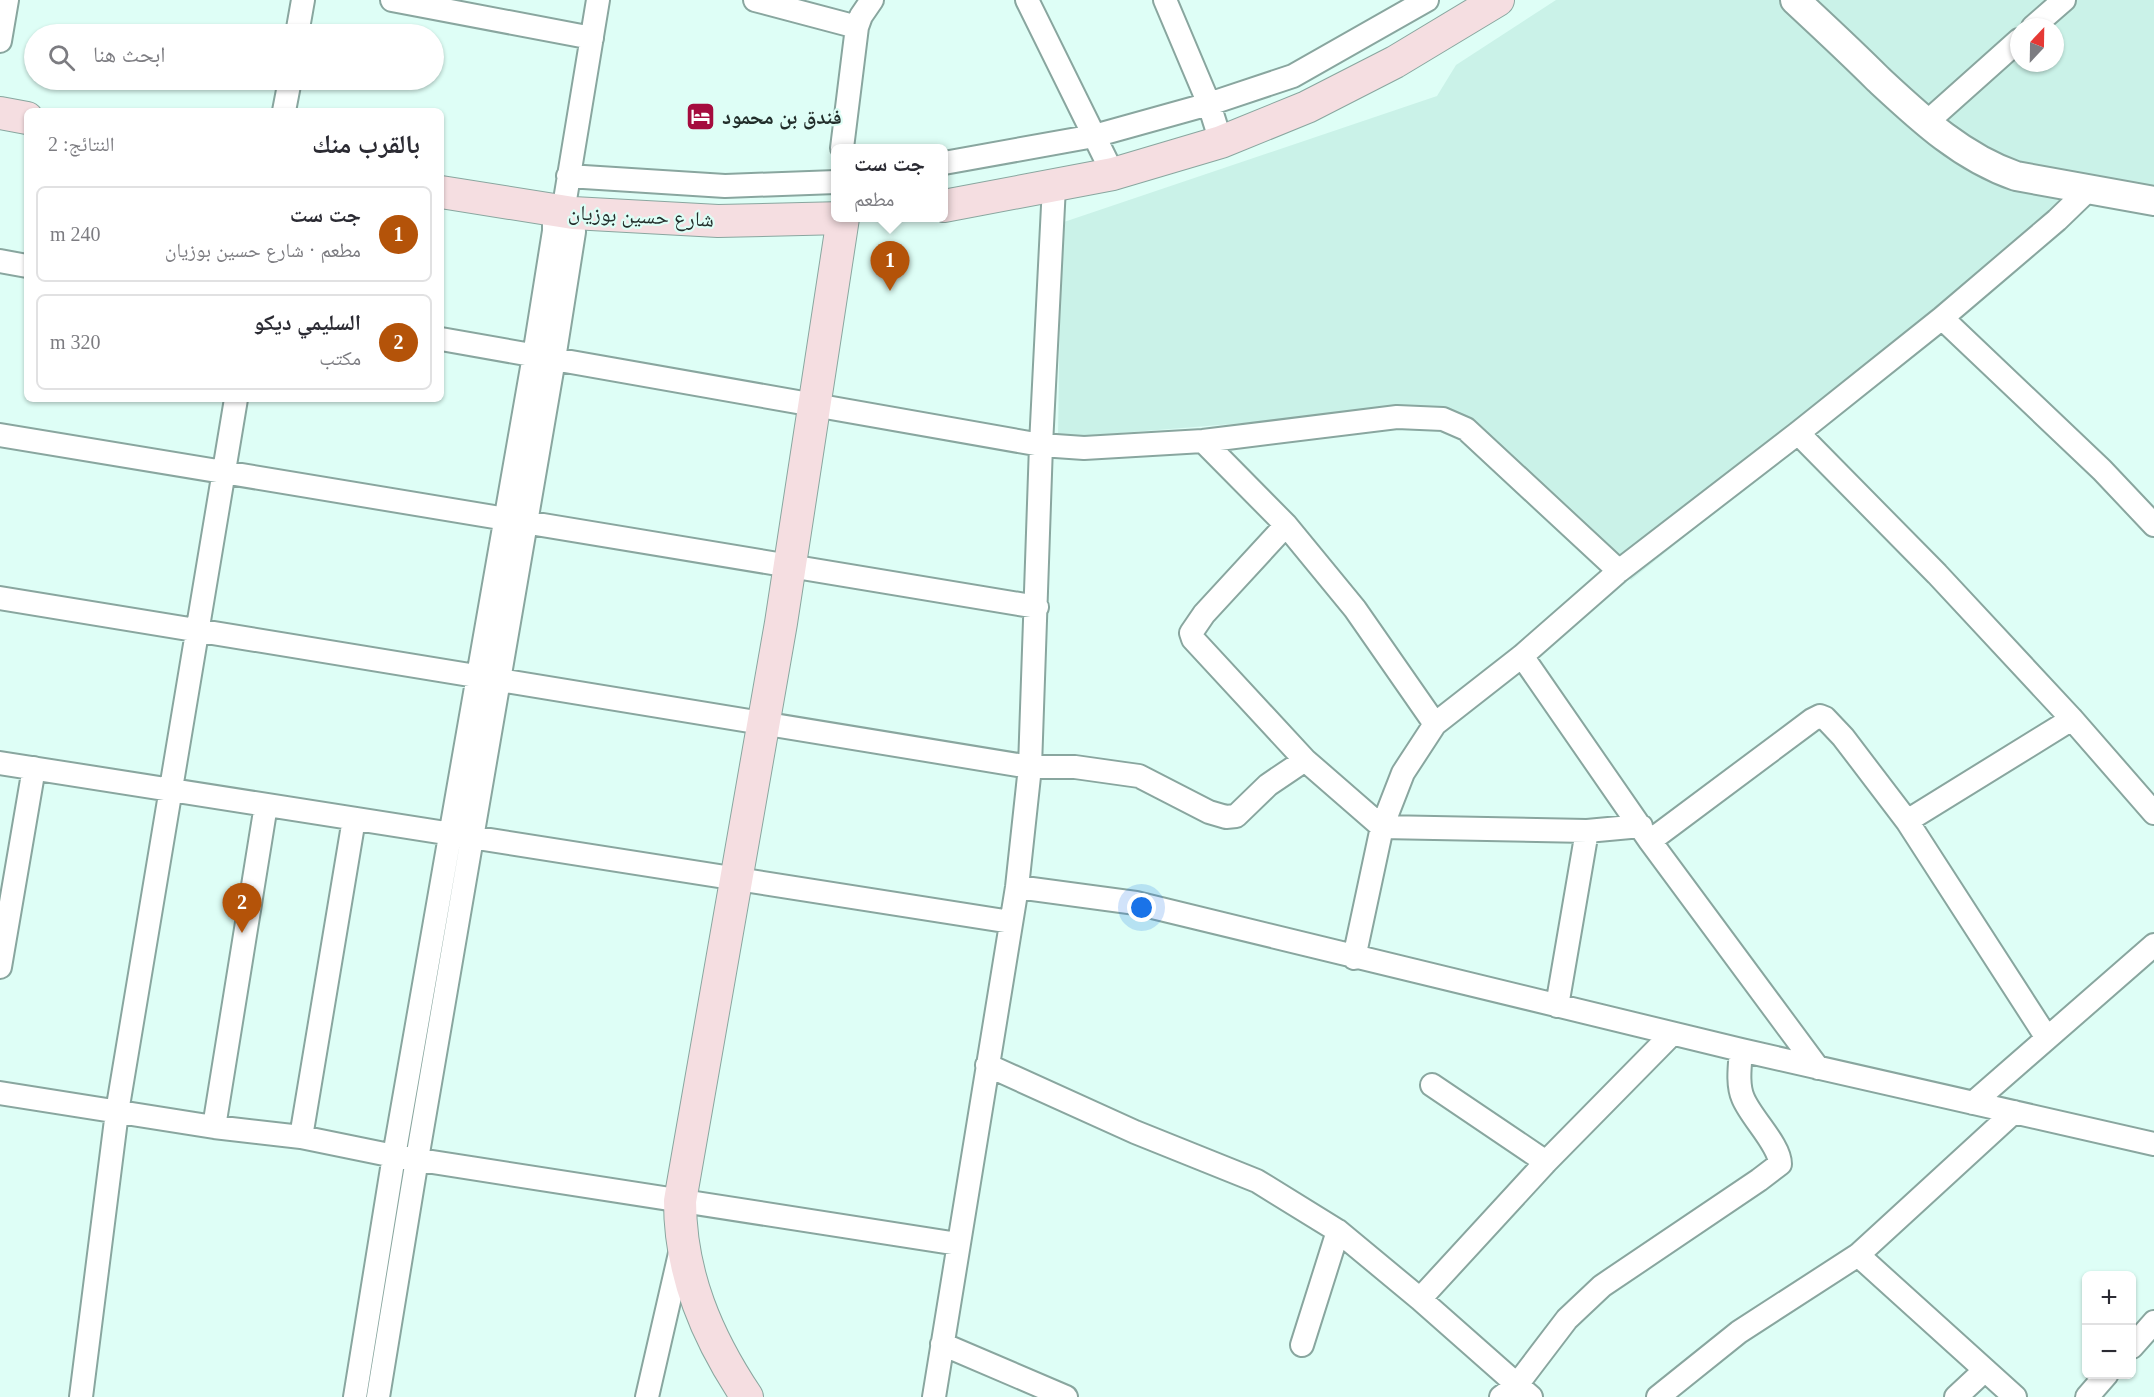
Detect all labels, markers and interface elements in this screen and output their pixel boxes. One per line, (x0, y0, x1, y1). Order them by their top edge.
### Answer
north arrow (2010, 18, 2064, 72)
search box (24, 24, 444, 90)
icon: search (45, 41, 78, 74)
text: ابحث هنا (93, 42, 166, 67)
hotel icon: فندق بن محمود (685, 101, 717, 133)
place label: فندق بن محمود (722, 105, 842, 130)
text: بالقرب منك (312, 130, 420, 159)
text: النتائج: 2 (48, 133, 114, 155)
popup (831, 144, 948, 222)
text: جت ست (854, 151, 925, 176)
text: مطعم (854, 188, 894, 210)
street label: شارع حسين بوزيان (567, 200, 715, 233)
text: جت ست (290, 202, 361, 227)
text: 240 m (50, 223, 101, 245)
text: 1 (394, 223, 404, 245)
text: مطعم · شارع حسين بوزيان (165, 239, 361, 261)
pin: 1 (870, 242, 910, 291)
text: السليمي ديكو (253, 310, 361, 335)
text: 320 m (50, 331, 101, 353)
text: 2 (394, 331, 404, 353)
text: مكتب (319, 347, 361, 369)
pin: 2 (222, 884, 262, 933)
your location (1127, 893, 1156, 922)
map controls (2082, 1271, 2136, 1379)
button: + (2082, 1271, 2136, 1325)
button: − (2082, 1325, 2136, 1379)

